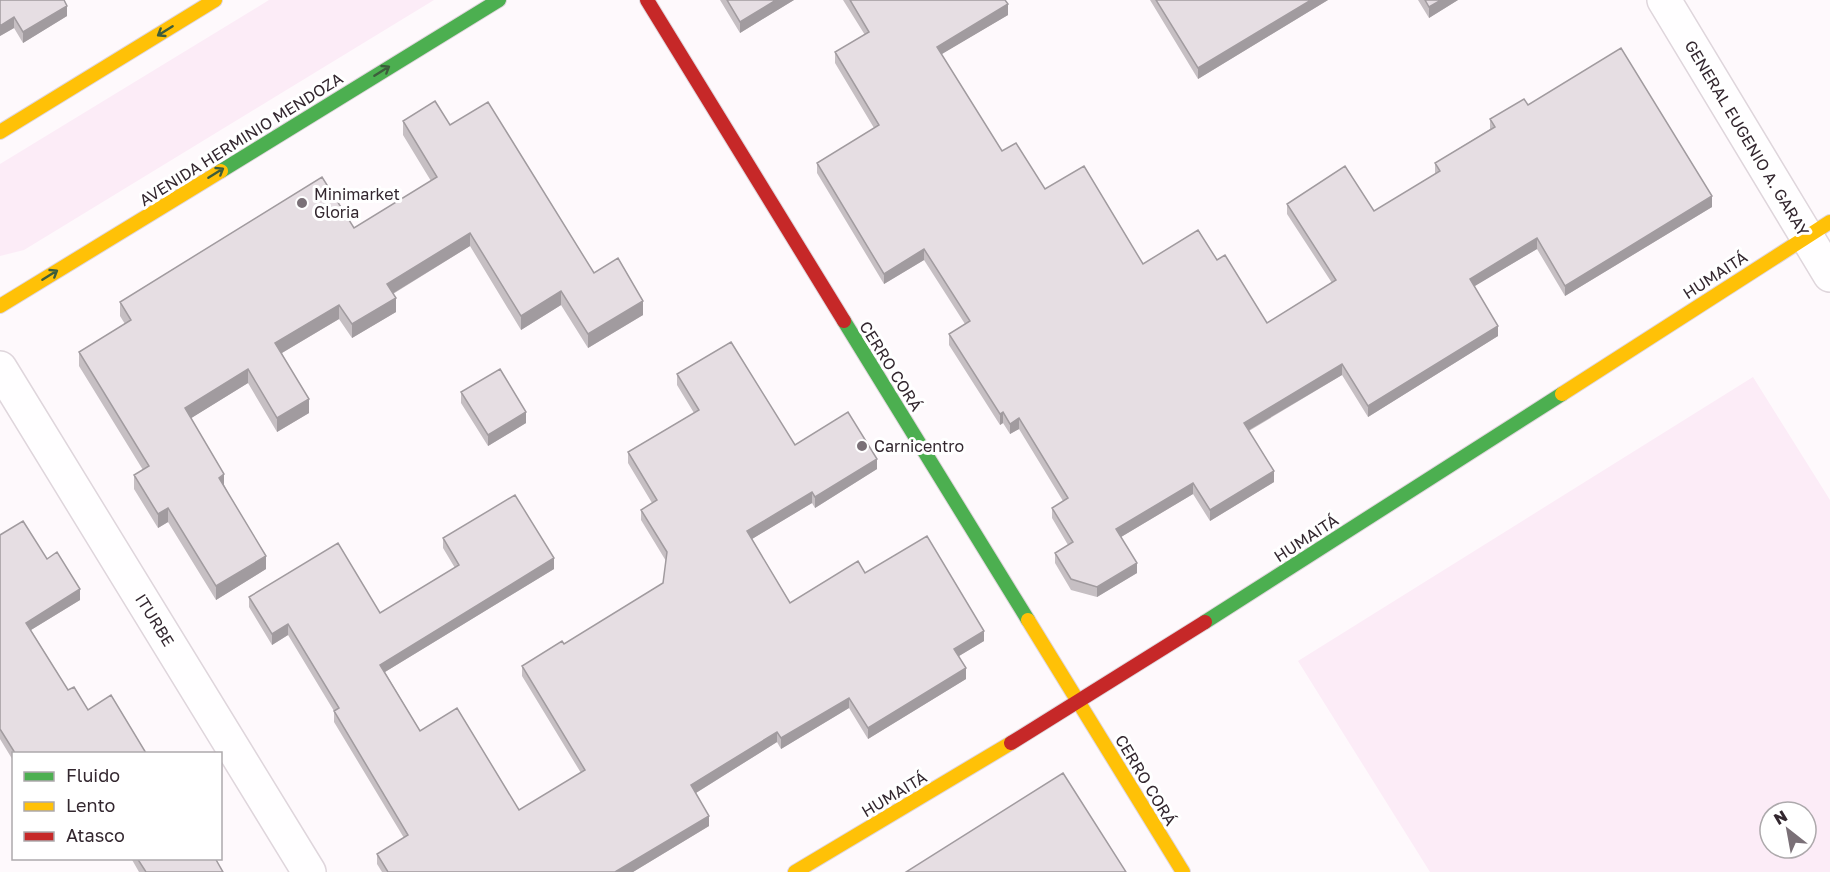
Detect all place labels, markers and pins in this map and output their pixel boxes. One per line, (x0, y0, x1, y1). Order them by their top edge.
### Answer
place label: Minimarket Gloria (314, 184, 400, 222)
marker: Minimarket Gloria (295, 196, 309, 210)
place label: Carnicentro (874, 436, 964, 456)
marker: Carnicentro (855, 439, 869, 453)

